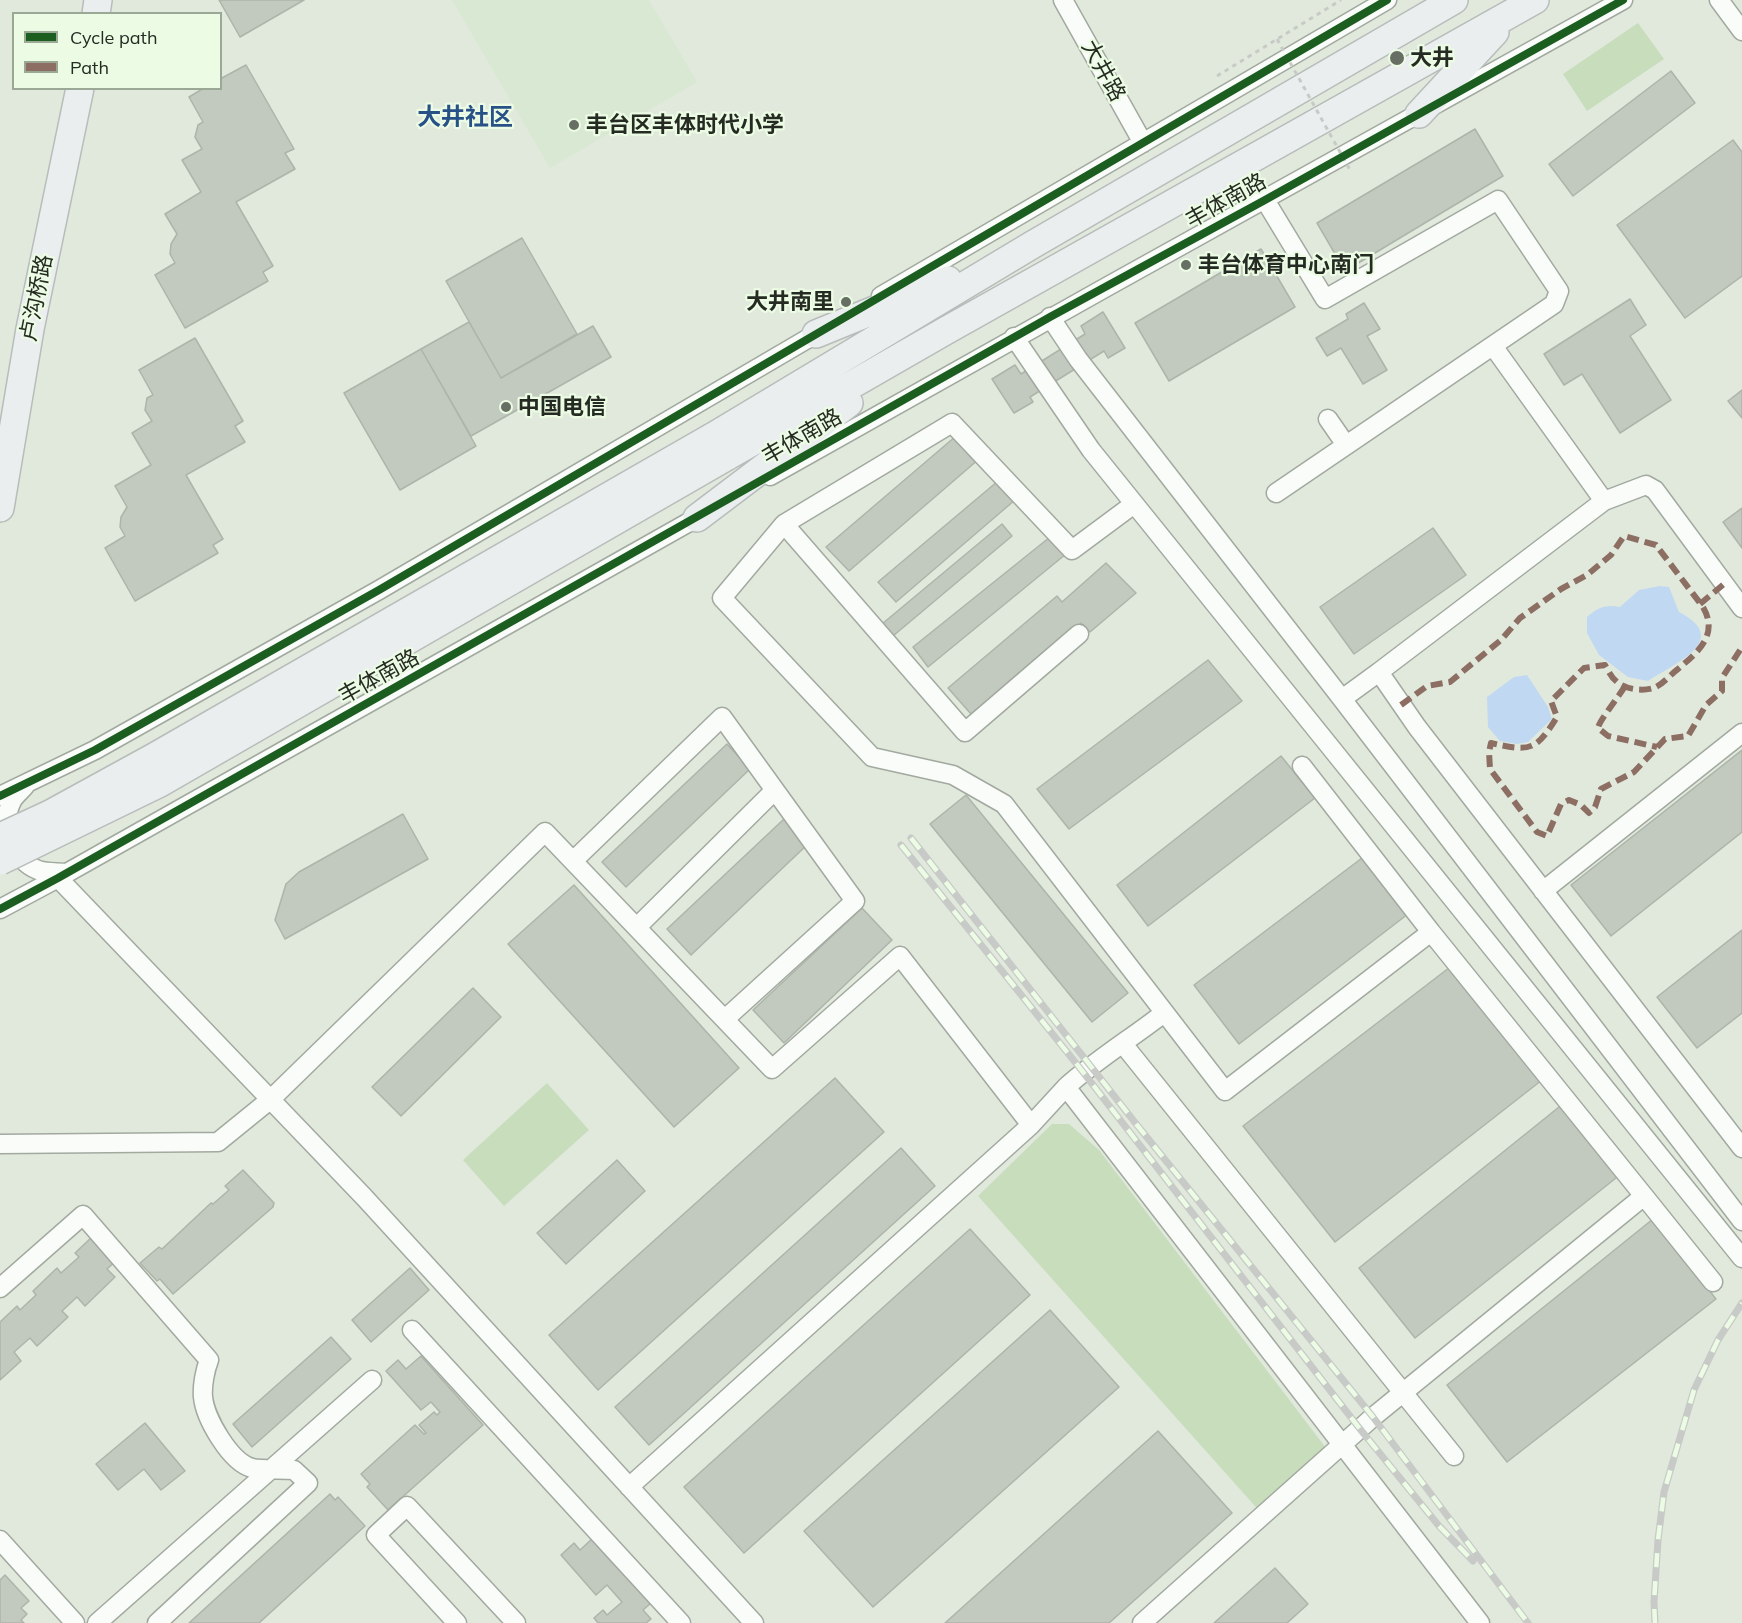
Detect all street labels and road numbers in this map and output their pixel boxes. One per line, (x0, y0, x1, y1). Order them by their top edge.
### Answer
street label: 大井路 (1075, 36, 1131, 106)
street label: 丰体南路 (1181, 168, 1271, 234)
street label: 卢沟桥路 (16, 252, 58, 344)
street label: 丰体南路 (757, 404, 847, 470)
street label: 丰体南路 (334, 644, 424, 710)

